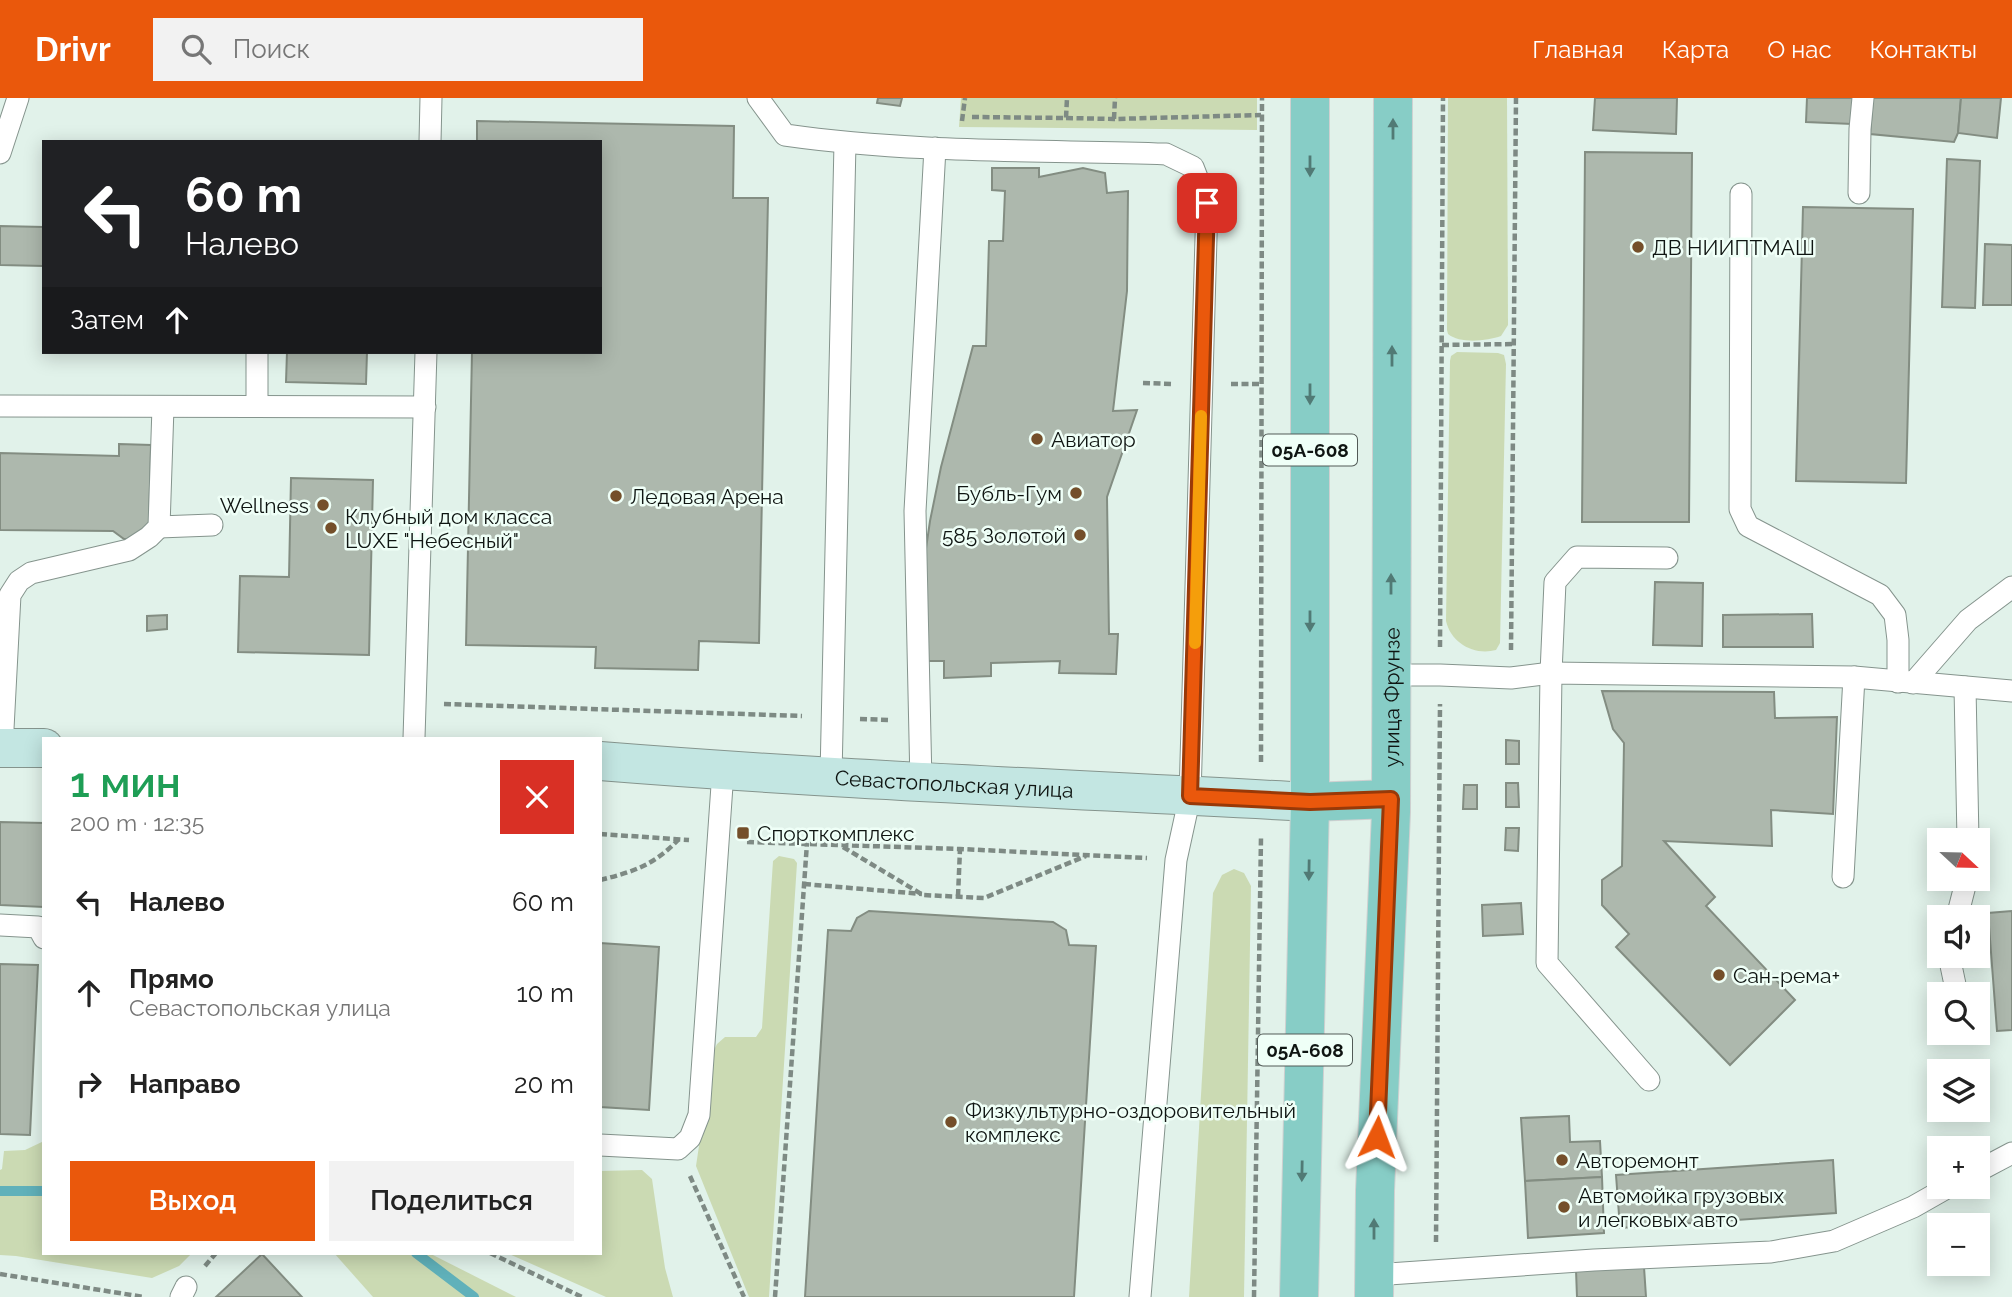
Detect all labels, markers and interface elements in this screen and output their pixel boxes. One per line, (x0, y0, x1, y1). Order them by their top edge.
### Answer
search box (153, 18, 643, 81)
text: Drivr (35, 30, 111, 69)
icon: search (177, 30, 215, 68)
text: Поиск (233, 34, 310, 64)
text: Главная (1532, 35, 1624, 64)
text: Карта (1662, 35, 1729, 64)
text: О нас (1767, 35, 1832, 64)
text: Контакты (1870, 35, 1977, 64)
one-way arrow (1387, 118, 1399, 140)
one-way arrow (1304, 155, 1316, 177)
text: 60 m (185, 166, 302, 223)
icon: left (70, 168, 161, 259)
pin (1177, 173, 1237, 233)
icon: arrive (1188, 184, 1226, 222)
text: Налево (185, 225, 299, 262)
place label: ДВ НИИПТМАШ (1652, 235, 1815, 260)
marker: ДВ НИИПТМАШ (1630, 239, 1646, 255)
icon: ahead (158, 301, 196, 339)
text: Затем (70, 305, 144, 335)
one-way arrow (1386, 345, 1398, 367)
one-way arrow (1304, 383, 1316, 405)
place label: Авиатор (1051, 427, 1136, 452)
marker: Авиатор (1029, 431, 1045, 447)
road number: 05А-608 (1263, 434, 1357, 466)
place label: Бубль-Гум (956, 481, 1062, 506)
place label: Ледовая Арена (630, 484, 784, 509)
marker: Бубль-Гум (1068, 485, 1084, 501)
marker: Ледовая Арена (608, 488, 624, 504)
place label: Wellness (220, 493, 309, 518)
marker: Wellness (315, 497, 331, 513)
place label: Клубный дом класса LUXE "Небесный" (345, 504, 552, 553)
marker: Клубный дом класса LUXE "Небесный" (323, 520, 339, 536)
place label: 585 Золотой (942, 523, 1066, 548)
marker: 585 Золотой (1072, 527, 1088, 543)
one-way arrow (1385, 573, 1397, 595)
one-way arrow (1304, 610, 1316, 632)
street label: улица Фрунзе (1379, 627, 1404, 767)
text: 1 мин (70, 758, 181, 807)
button: close (500, 760, 574, 834)
street label: Севастопольская улица (834, 765, 1074, 802)
text: 200 m · 12:35 (70, 809, 204, 836)
place label: Спорткомплекс (757, 821, 914, 846)
marker: Спорткомплекс (735, 825, 751, 841)
north arrow (1927, 828, 1990, 891)
map controls (1927, 828, 1990, 1276)
one-way arrow (1303, 860, 1315, 882)
icon: left (70, 883, 108, 921)
text: Налево (129, 887, 225, 917)
text: 60 m (512, 887, 574, 917)
button: sound (1927, 905, 1990, 968)
place label: Сан-рема+ (1733, 963, 1840, 988)
text: Прямо (129, 964, 214, 994)
marker: Сан-рема+ (1711, 967, 1727, 983)
icon: ahead (70, 974, 108, 1012)
text: 10 m (516, 978, 574, 1008)
button: search (1927, 982, 1990, 1045)
text: Севастопольская улица (129, 994, 391, 1021)
road number: 05А-608 (1258, 1034, 1352, 1066)
button: layers (1927, 1059, 1990, 1122)
icon: right (70, 1065, 108, 1103)
text: Направо (129, 1069, 240, 1099)
text: 20 m (514, 1069, 574, 1099)
place label: Физкультурно-оздоровительный комплекс (965, 1098, 1296, 1147)
position arrow (1340, 1100, 1414, 1174)
marker: Физкультурно-оздоровительный комплекс (943, 1114, 959, 1130)
button: + (1927, 1136, 1990, 1199)
place label: Авторемонт (1576, 1148, 1699, 1173)
marker: Авторемонт (1554, 1152, 1570, 1168)
one-way arrow (1296, 1160, 1308, 1182)
button: Выход (70, 1161, 315, 1241)
button: Поделиться (329, 1161, 574, 1241)
place label: Автомойка грузовых и легковых авто (1578, 1183, 1784, 1232)
marker: Автомойка грузовых и легковых авто (1556, 1199, 1572, 1215)
button: − (1927, 1213, 1990, 1276)
one-way arrow (1368, 1218, 1380, 1240)

